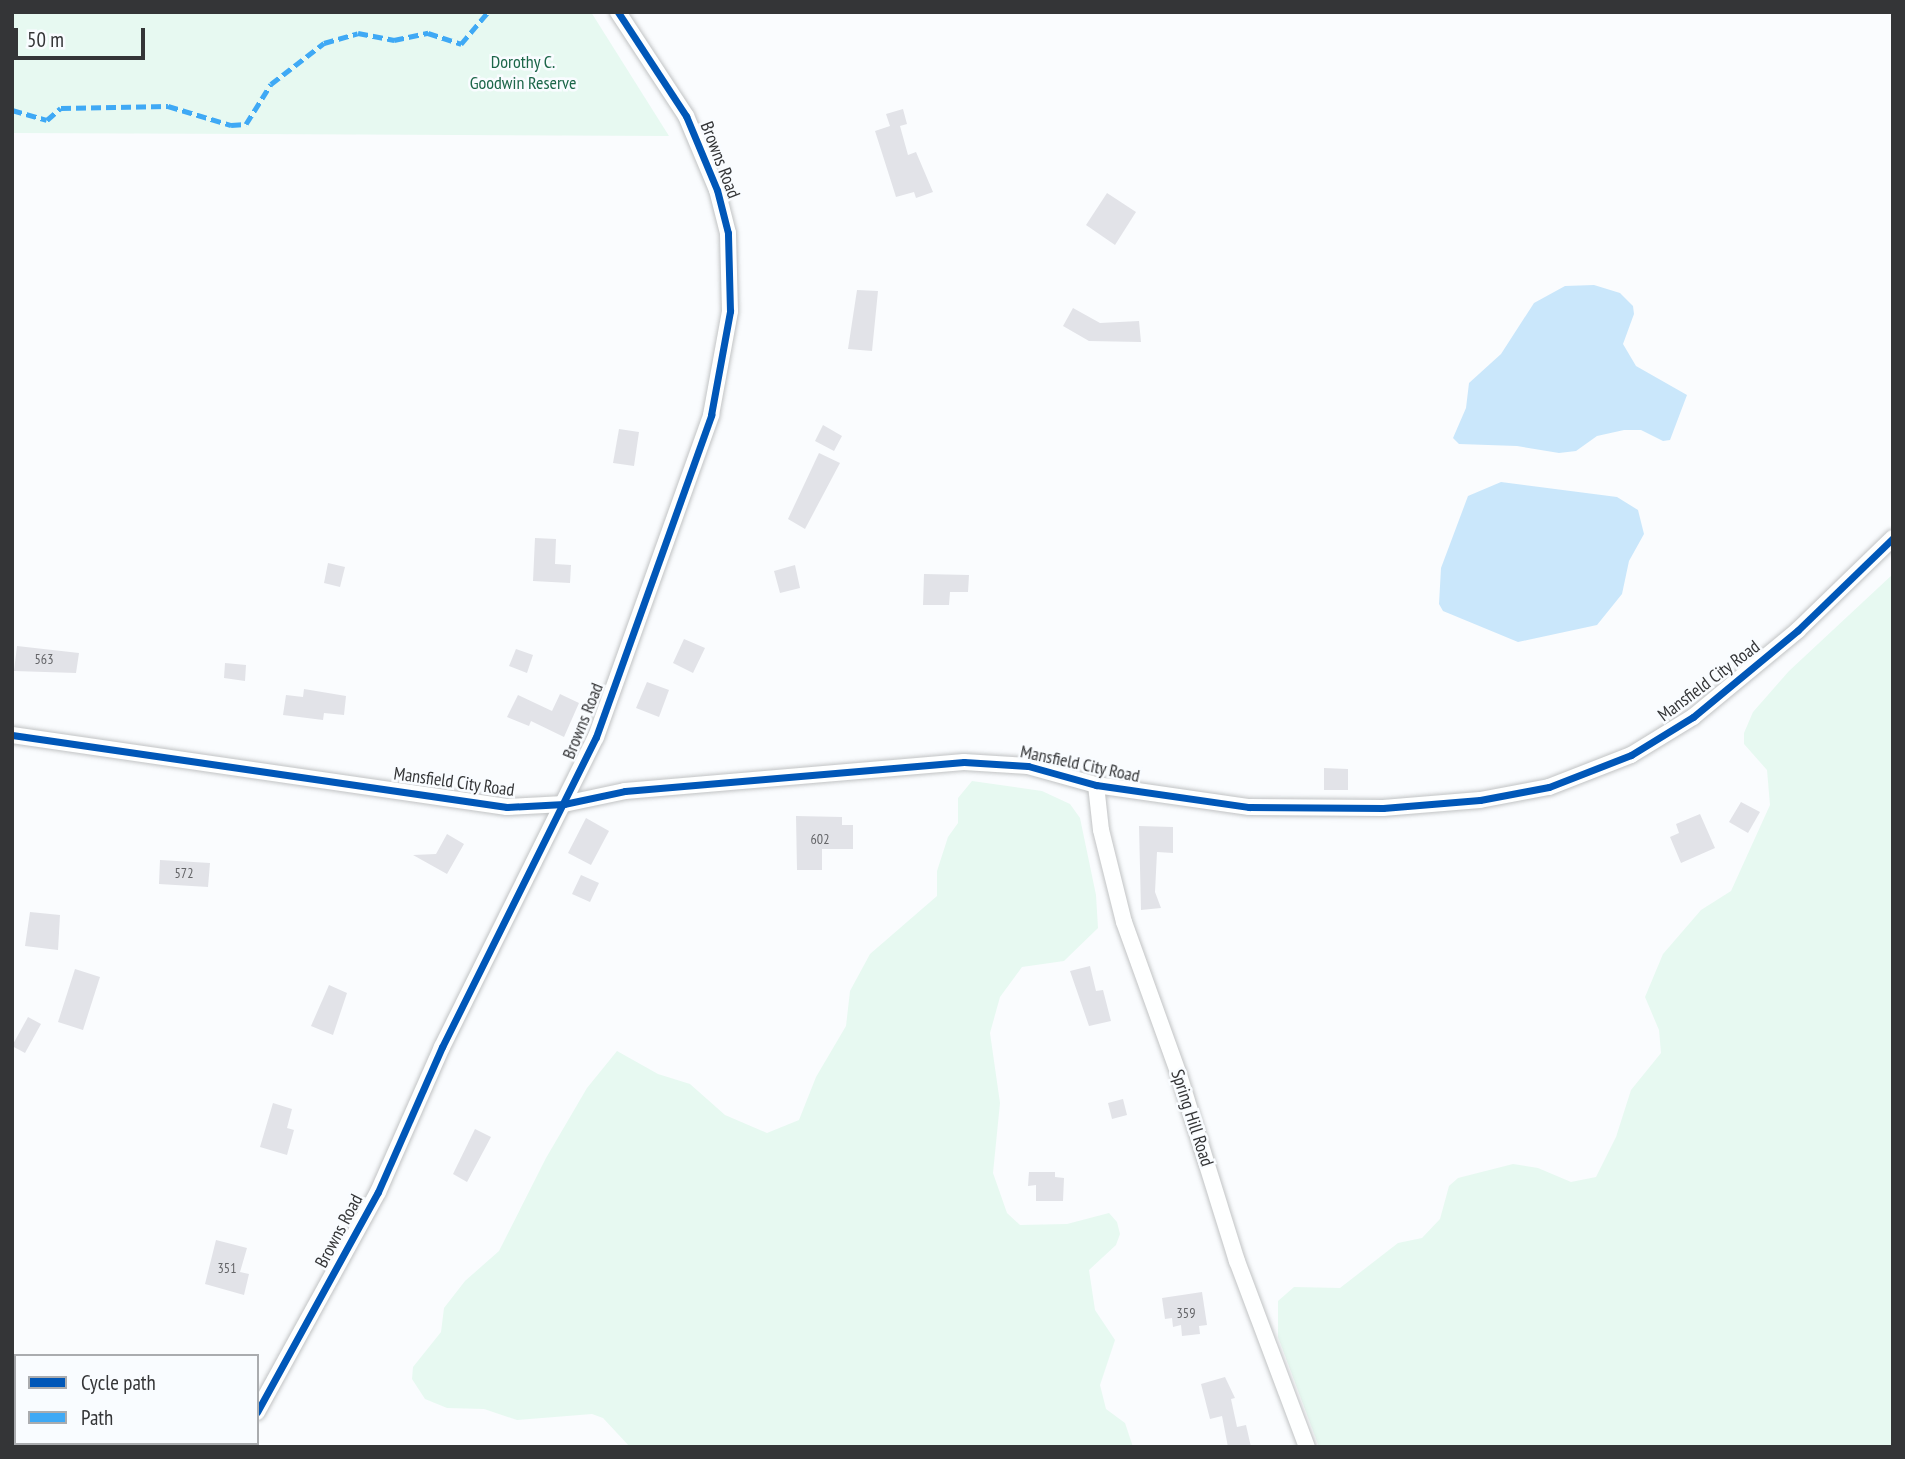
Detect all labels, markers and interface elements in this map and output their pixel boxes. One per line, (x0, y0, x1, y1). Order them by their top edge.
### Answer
scale bar (18, 14, 149, 58)
text: 50 m (27, 26, 64, 53)
park label: Dorothy C. Goodwin Reserve (470, 52, 576, 94)
street label: Browns Road (696, 119, 744, 201)
street label: Mansfield City Road (1654, 636, 1764, 726)
house number: 563 (35, 651, 53, 667)
street label: Browns Road (558, 680, 608, 762)
street label: Mansfield City Road (1018, 741, 1142, 787)
street label: Mansfield City Road (392, 763, 516, 801)
house number: 602 (811, 831, 829, 847)
house number: 572 (175, 865, 193, 881)
street label: Spring Hill Road (1166, 1067, 1218, 1169)
street label: Browns Road (311, 1191, 367, 1271)
house number: 351 (218, 1260, 236, 1276)
house number: 359 (1177, 1305, 1195, 1321)
legend (14, 1354, 259, 1445)
text: Cycle path (81, 1369, 156, 1396)
text: Path (81, 1404, 113, 1431)

